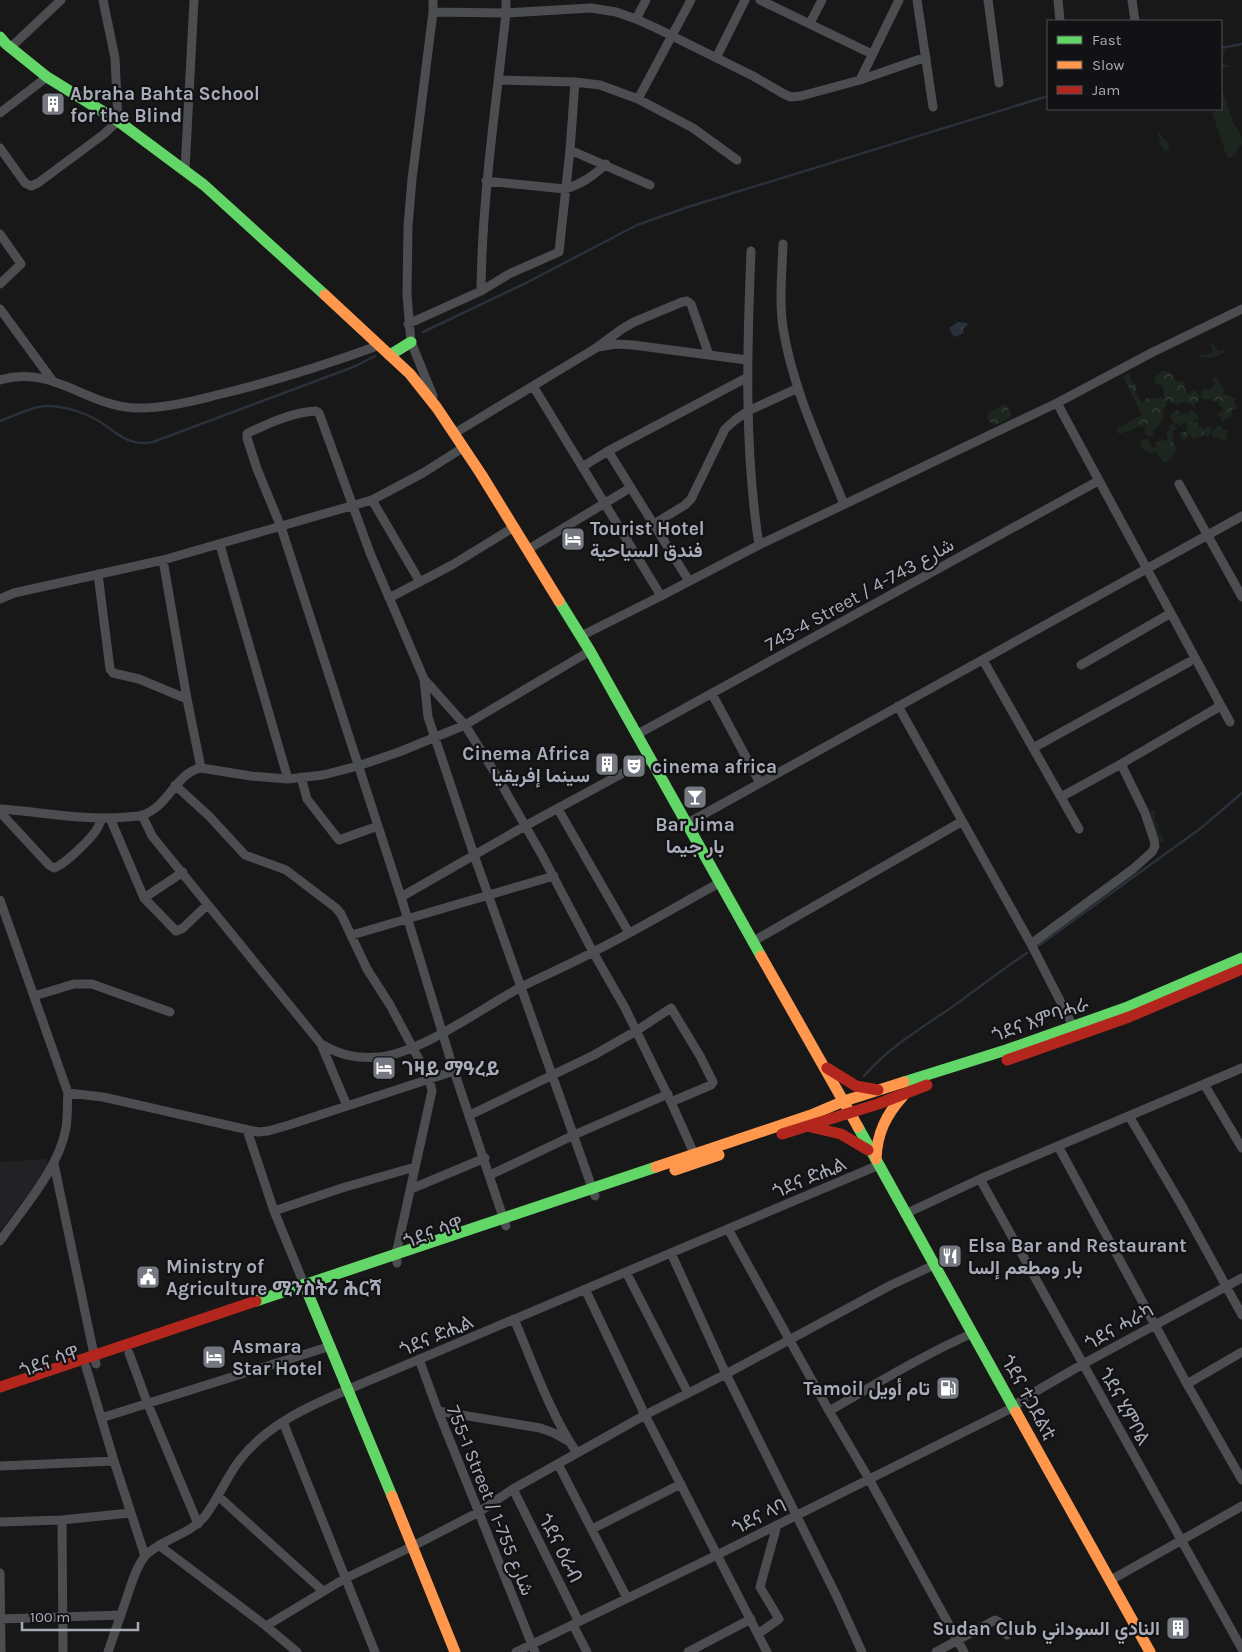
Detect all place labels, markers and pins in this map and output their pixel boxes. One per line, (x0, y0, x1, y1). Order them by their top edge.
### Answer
place label: Abraha Bahta School for the Blind (70, 83, 260, 127)
building icon: Abraha Bahta School for the Blind (40, 91, 66, 117)
place label: Tourist Hotel فندق السياحية (590, 518, 705, 562)
hotel icon: Tourist Hotel فندق السياحية (560, 526, 586, 552)
place label: Cinema Africa سينما إفريقيا (462, 743, 590, 788)
building icon: Cinema Africa سينما إفريقيا (594, 751, 620, 777)
theatre icon: cinema africa (621, 753, 647, 779)
place label: cinema africa (652, 756, 777, 778)
bar icon: Bar Jima بار جيما (682, 784, 708, 810)
place label: Bar Jima بار جيما (655, 814, 735, 859)
hotel icon: ገዛይ ማዓረይ (371, 1055, 397, 1081)
place label: ገዛይ ማዓረይ (402, 1058, 500, 1080)
place label: Elsa Bar and Restaurant بار ومطعم إلسا (968, 1235, 1187, 1280)
restaurant icon: Elsa Bar and Restaurant بار ومطعم إلسا (937, 1243, 963, 1269)
place label: Ministry of Agriculture ሚንስትሪ ሕርሻ (166, 1256, 381, 1300)
public building icon: Ministry of Agriculture ሚንስትሪ ሕርሻ (135, 1264, 161, 1290)
place label: Asmara Star Hotel (232, 1336, 323, 1380)
hotel icon: Asmara Star Hotel (201, 1344, 227, 1370)
fuel station icon: Tamoil تام أويل (935, 1375, 961, 1401)
place label: Tamoil تام أويل (803, 1378, 930, 1401)
building icon: Sudan Club النادي السوداني (1165, 1615, 1191, 1641)
place label: Sudan Club النادي السوداني (932, 1618, 1160, 1645)

